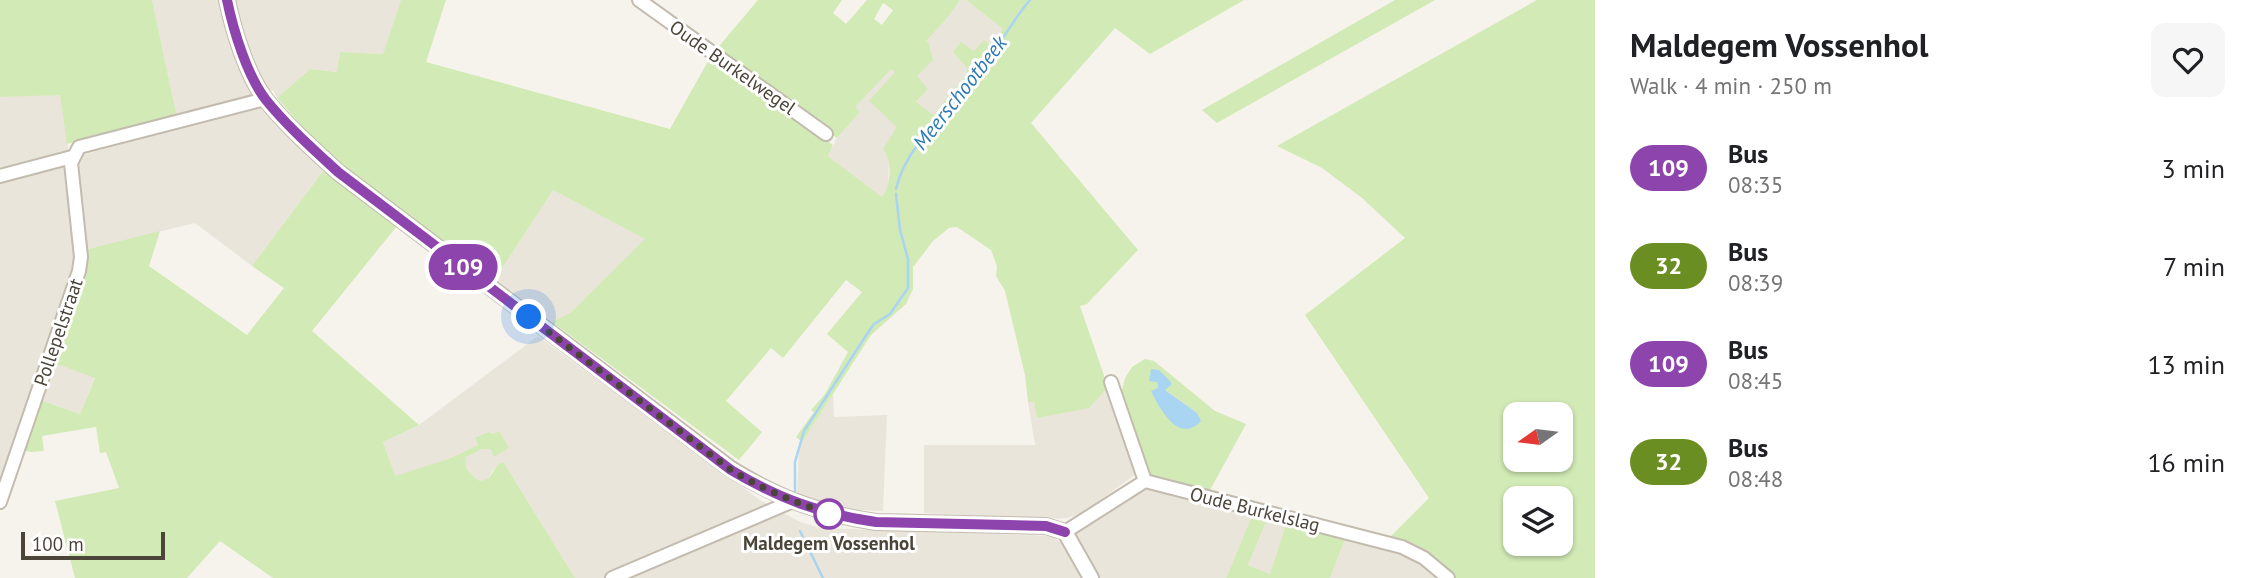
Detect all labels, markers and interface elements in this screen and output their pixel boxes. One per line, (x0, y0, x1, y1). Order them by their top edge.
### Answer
street label: Oude Burkelwegel (665, 15, 801, 120)
text: Maldegem Vossenhol (1630, 23, 1928, 66)
button: heart (2151, 23, 2225, 97)
water label: Meerschootbeek (907, 29, 1014, 155)
text: Walk · 4 min · 250 m (1630, 71, 1832, 100)
text: Bus (1728, 137, 1768, 170)
text: 109 (1648, 152, 1689, 183)
text: 3 min (2162, 152, 2225, 185)
text: 08:35 (1728, 170, 1783, 199)
text: Bus (1728, 235, 1768, 268)
line badge: 109 (423, 244, 503, 290)
text: 32 (1655, 250, 1682, 281)
text: 7 min (2163, 250, 2225, 283)
text: 109 (443, 251, 483, 282)
text: 08:39 (1728, 268, 1783, 297)
street label: Pollepelstraat (28, 274, 88, 389)
your location (511, 299, 546, 334)
text: Bus (1728, 333, 1768, 366)
text: 109 (1648, 348, 1689, 379)
text: 13 min (2147, 348, 2225, 381)
text: 08:45 (1728, 366, 1783, 395)
north arrow (1503, 402, 1573, 472)
map controls (1503, 402, 1573, 556)
text: Bus (1728, 431, 1768, 464)
text: 32 (1655, 446, 1682, 477)
text: 16 min (2147, 446, 2225, 479)
text: 08:48 (1728, 464, 1783, 493)
street label: Oude Burkelslag (1187, 481, 1323, 537)
button: layers (1503, 486, 1573, 556)
marker: Maldegem Vossenhol (814, 499, 844, 529)
scale bar (21, 529, 164, 561)
place label: Maldegem Vossenhol (743, 531, 915, 555)
text: 100 m (32, 532, 84, 556)

